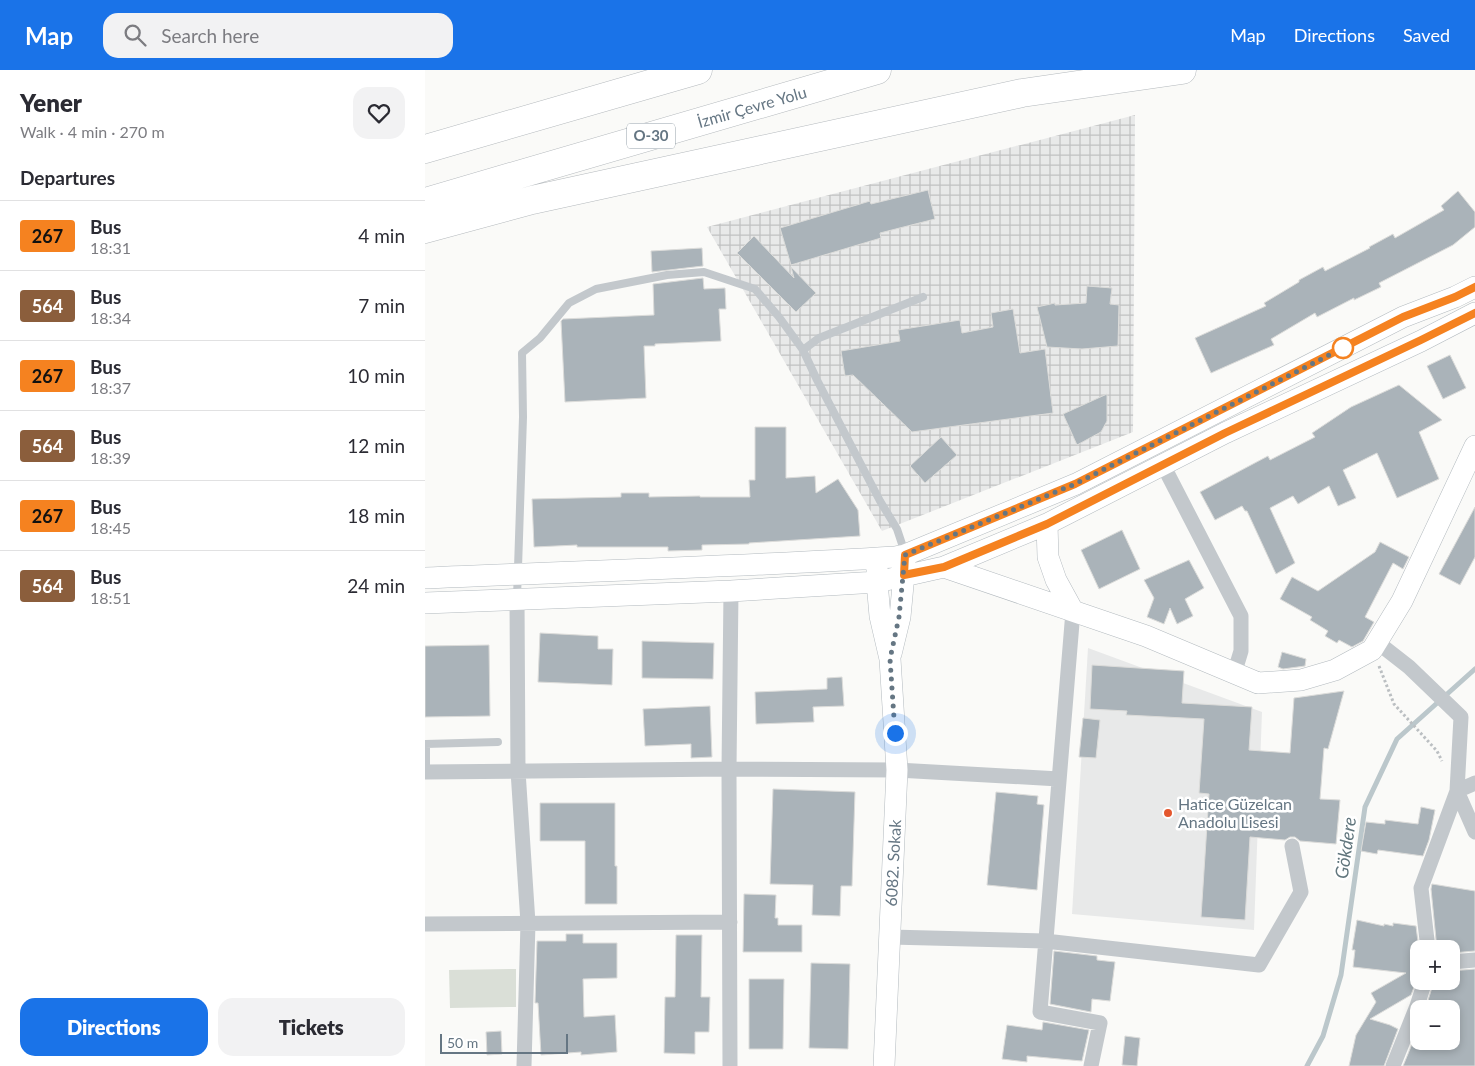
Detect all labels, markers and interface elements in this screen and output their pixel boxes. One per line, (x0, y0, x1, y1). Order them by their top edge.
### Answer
search box (103, 13, 453, 58)
text: Map (25, 21, 73, 50)
icon: search (121, 21, 149, 49)
text: Search here (161, 24, 259, 47)
text: Map (1230, 24, 1266, 46)
text: Directions (1294, 24, 1375, 46)
text: Saved (1403, 24, 1450, 46)
street label: İzmir Çevre Yolu (695, 82, 809, 131)
button: heart (353, 87, 405, 139)
text: Yener (20, 88, 82, 117)
text: Walk · 4 min · 270 m (20, 122, 165, 141)
road number: O-30 (627, 124, 675, 148)
text: Departures (20, 166, 115, 189)
text: Bus (90, 215, 121, 238)
text: 4 min (358, 224, 405, 247)
text: 267 (32, 225, 63, 247)
text: 18:31 (90, 238, 131, 257)
text: Bus (90, 285, 121, 308)
text: 7 min (358, 294, 405, 317)
text: 564 (32, 295, 63, 317)
text: 18:34 (90, 308, 131, 327)
unlabelled marker (1332, 337, 1354, 359)
text: Bus (90, 355, 121, 378)
text: 10 min (347, 364, 405, 387)
text: 267 (32, 365, 63, 387)
text: 18:37 (90, 378, 131, 397)
text: Bus (90, 425, 121, 448)
text: 12 min (347, 434, 405, 457)
text: 564 (32, 435, 63, 457)
text: 18:39 (90, 448, 131, 467)
text: Bus (90, 495, 121, 518)
text: 18 min (347, 504, 405, 527)
text: 267 (32, 505, 63, 527)
text: 18:45 (90, 518, 131, 537)
text: Bus (90, 565, 121, 588)
text: 24 min (347, 574, 405, 597)
text: 564 (32, 575, 63, 597)
text: 18:51 (90, 588, 131, 607)
your location (883, 721, 908, 746)
place label: Hatice Güzelcan Anadolu Lisesi (1178, 794, 1292, 831)
marker: Hatice Güzelcan Anadolu Lisesi (1162, 807, 1174, 819)
water label: Gökdere (1330, 816, 1360, 880)
street label: 6082. Sokak (881, 818, 904, 907)
map controls (1410, 940, 1460, 1050)
button: + (1410, 940, 1460, 990)
button: Directions (20, 998, 208, 1056)
button: Tickets (218, 998, 405, 1056)
button: − (1410, 1000, 1460, 1050)
scale bar (440, 1031, 567, 1054)
text: 50 m (447, 1034, 478, 1051)

